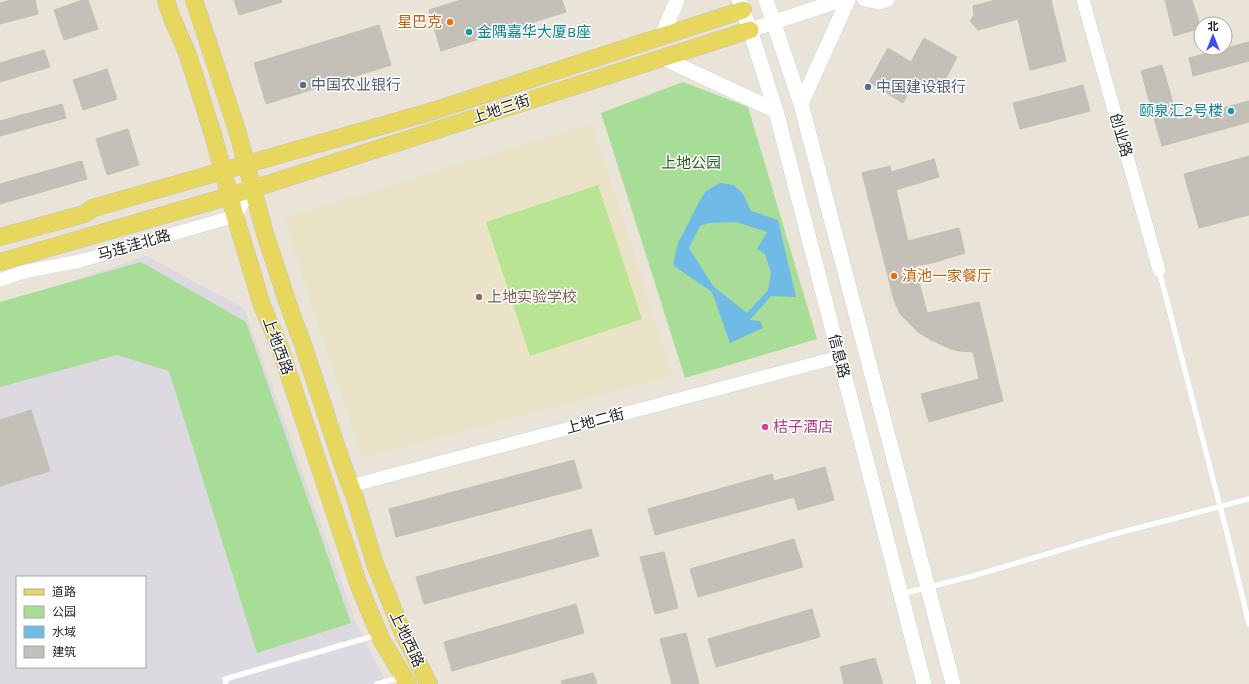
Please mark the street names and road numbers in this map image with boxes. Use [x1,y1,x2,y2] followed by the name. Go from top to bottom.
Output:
[470,91,532,127] street label: 上地三街
[1106,111,1136,159] street label: 创业路
[95,226,173,264] street label: 马连洼北路
[259,315,297,377] street label: 上地西路
[825,332,853,380] street label: 信息路
[564,405,626,437] street label: 上地二街
[386,608,428,670] street label: 上地西路

